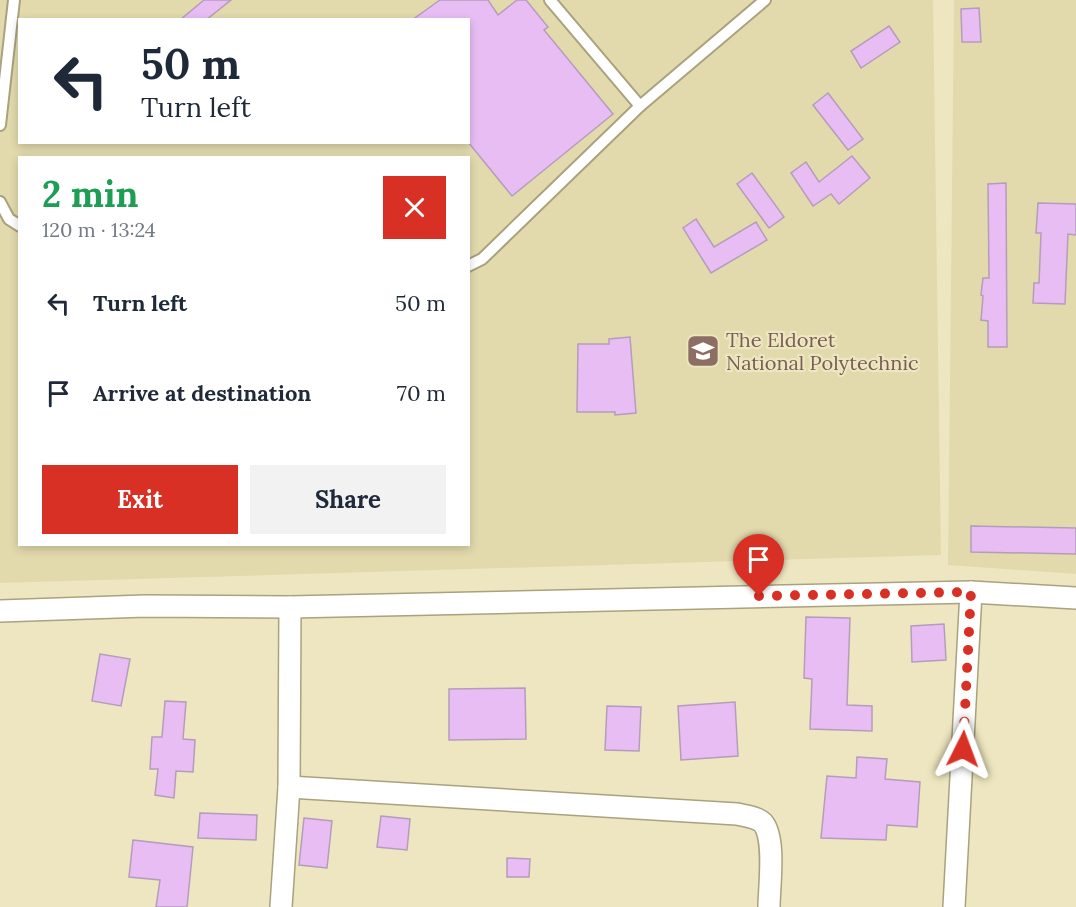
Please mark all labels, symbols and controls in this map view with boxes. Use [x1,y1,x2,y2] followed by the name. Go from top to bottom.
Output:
[141,37,240,91] text: 50 m
[42,42,120,120] icon: left
[141,90,251,124] text: Turn left
[42,171,139,217] text: 2 min
[383,176,446,239] button: close
[42,217,156,242] text: 120 m · 13:24
[42,287,75,320] icon: left
[93,289,187,317] text: Turn left
[395,289,446,317] text: 50 m
[726,327,919,375] place label: The Eldoret National Polytechnic
[685,333,721,369] school or university icon: The Eldoret National Polytechnic
[42,377,75,410] icon: arrive
[93,379,311,407] text: Arrive at destination
[397,379,446,407] text: 70 m
[42,465,238,534] button: Exit
[250,465,446,534] button: Share
[733,534,784,596] pin
[742,543,775,576] icon: arrive
[931,717,995,781] position arrow

